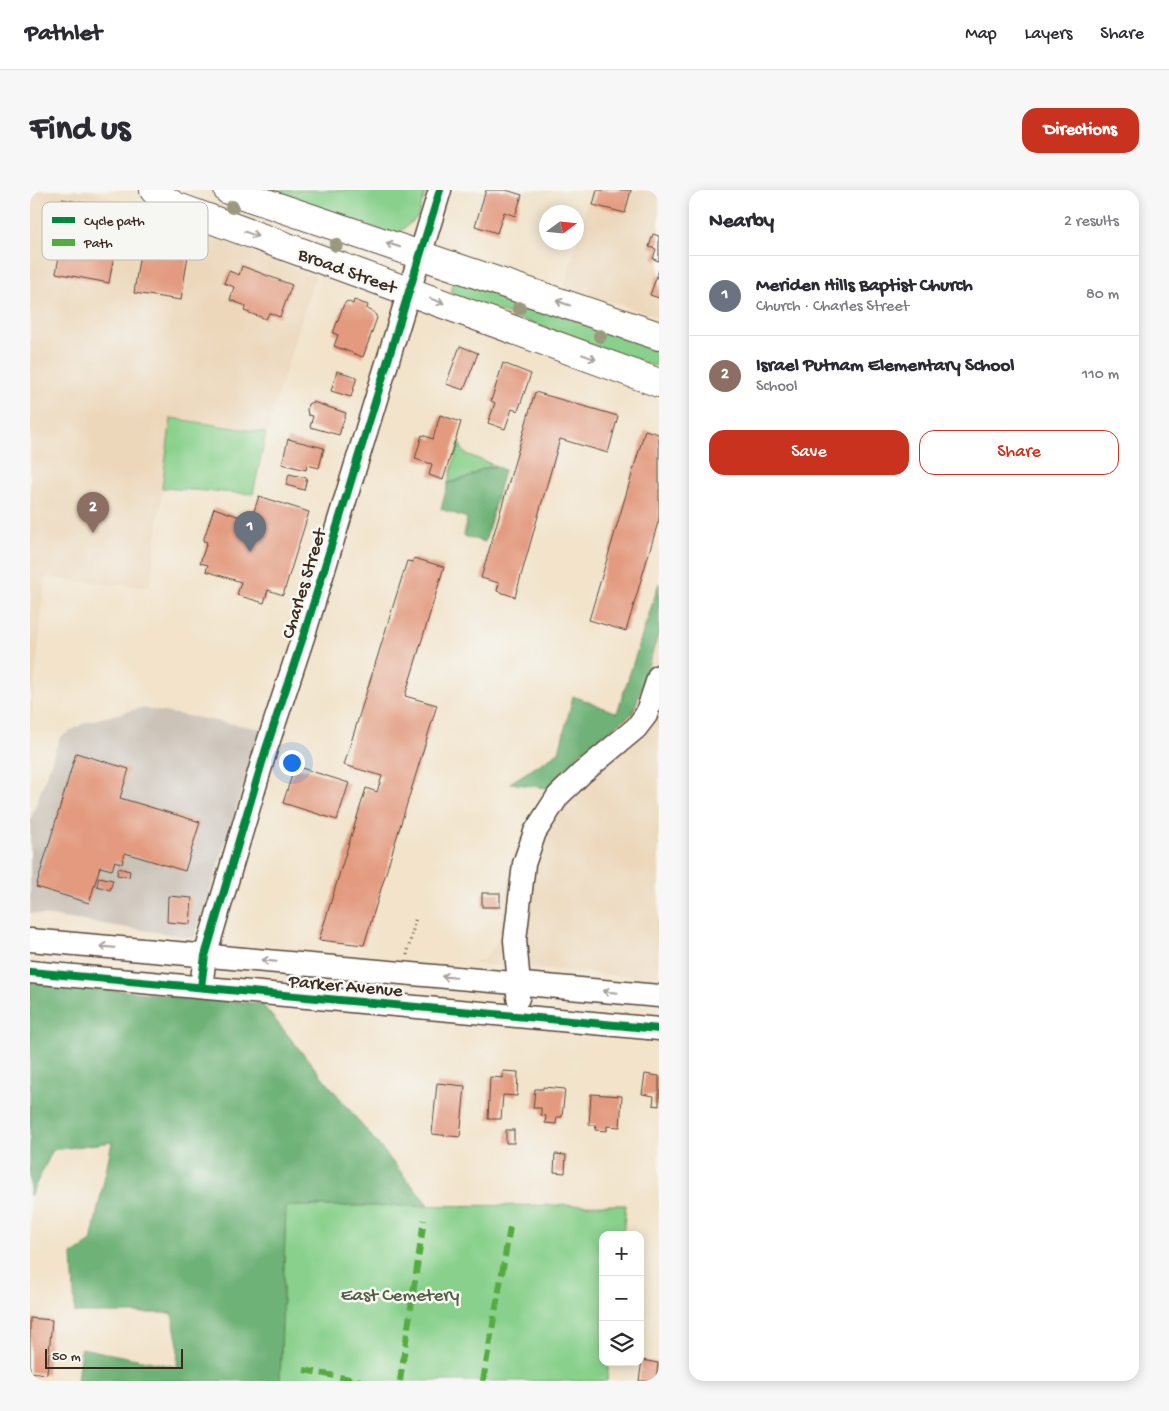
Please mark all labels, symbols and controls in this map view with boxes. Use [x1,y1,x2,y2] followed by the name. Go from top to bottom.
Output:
[25,20,102,49] text: Pathlet
[965,24,997,45] text: Map
[1025,24,1072,45] text: Layers
[1100,24,1144,45] text: Share
[1022,108,1139,153] button: Directions
[30,110,130,151] text: Find us
[42,202,208,260] legend
[539,205,584,250] north arrow
[709,210,774,235] text: Nearby
[1064,213,1119,232] text: 2 results
[84,214,145,231] text: Cycle path
[243,230,259,239] one-way arrow
[83,236,113,253] text: Path
[386,240,401,249] one-way arrow
[293,243,401,302] street label: Broad Street
[756,275,973,298] text: Meriden Hills Baptist Church
[722,286,728,305] text: 1
[1086,286,1119,305] text: 80 m
[429,297,444,306] one-way arrow
[556,298,571,307] one-way arrow
[756,298,909,317] text: Church · Charles Street
[581,353,597,362] one-way arrow
[756,355,1014,378] text: Israel Putnam Elementary School
[721,366,729,385] text: 2
[1082,366,1119,385] text: 110 m
[756,378,798,397] text: School
[709,430,909,475] button: Save
[919,430,1119,475] button: Share
[77,492,109,533] pin: 2
[234,511,266,552] pin: 1
[278,524,334,642] street label: Charles Street
[279,750,305,776] your location
[100,942,116,952] one-way arrow
[262,957,278,966] one-way arrow
[287,971,404,1004] street label: Parker Avenue
[441,973,457,982] one-way arrow
[603,987,619,997] one-way arrow
[599,1231,644,1366] map controls
[599,1231,644,1276] button: +
[599,1276,644,1321] button: −
[341,1285,460,1308] park label: East Cemetery
[599,1321,644,1366] button: layers
[45,1346,182,1369] scale bar
[52,1349,81,1366] text: 50 m

